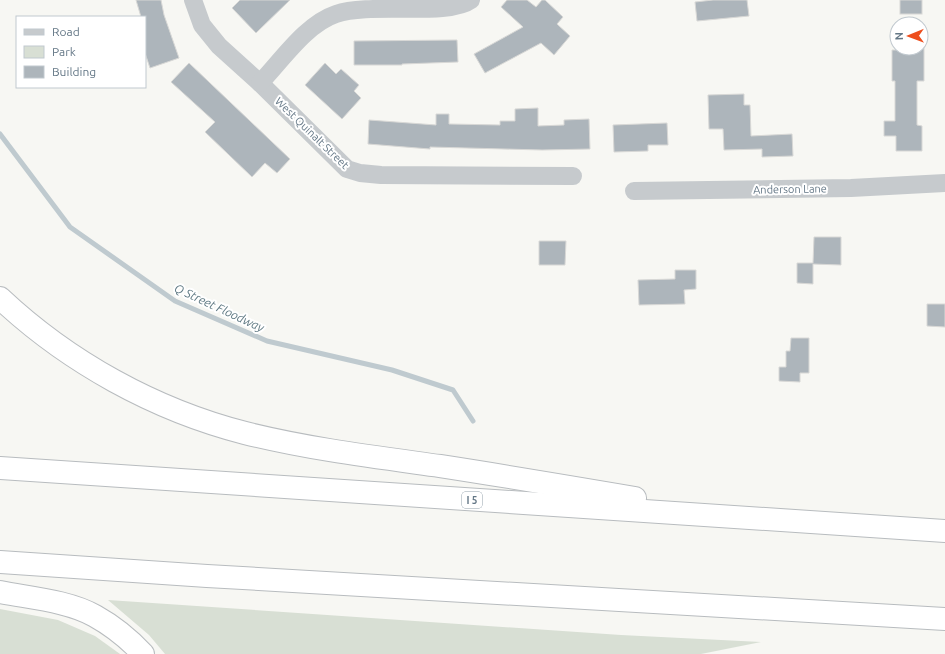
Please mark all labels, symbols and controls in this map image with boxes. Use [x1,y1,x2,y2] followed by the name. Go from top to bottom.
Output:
[16,16,146,88] legend
[889,16,929,56] north arrow
[52,25,80,38] text: Road
[893,32,905,40] text: N
[52,45,76,58] text: Park
[52,65,96,78] text: Building
[273,95,352,172] street label: West Quinalt Street
[753,182,827,196] street label: Anderson Lane
[172,281,266,334] water label: Q Street Floodway
[462,492,482,508] road number: I 5

